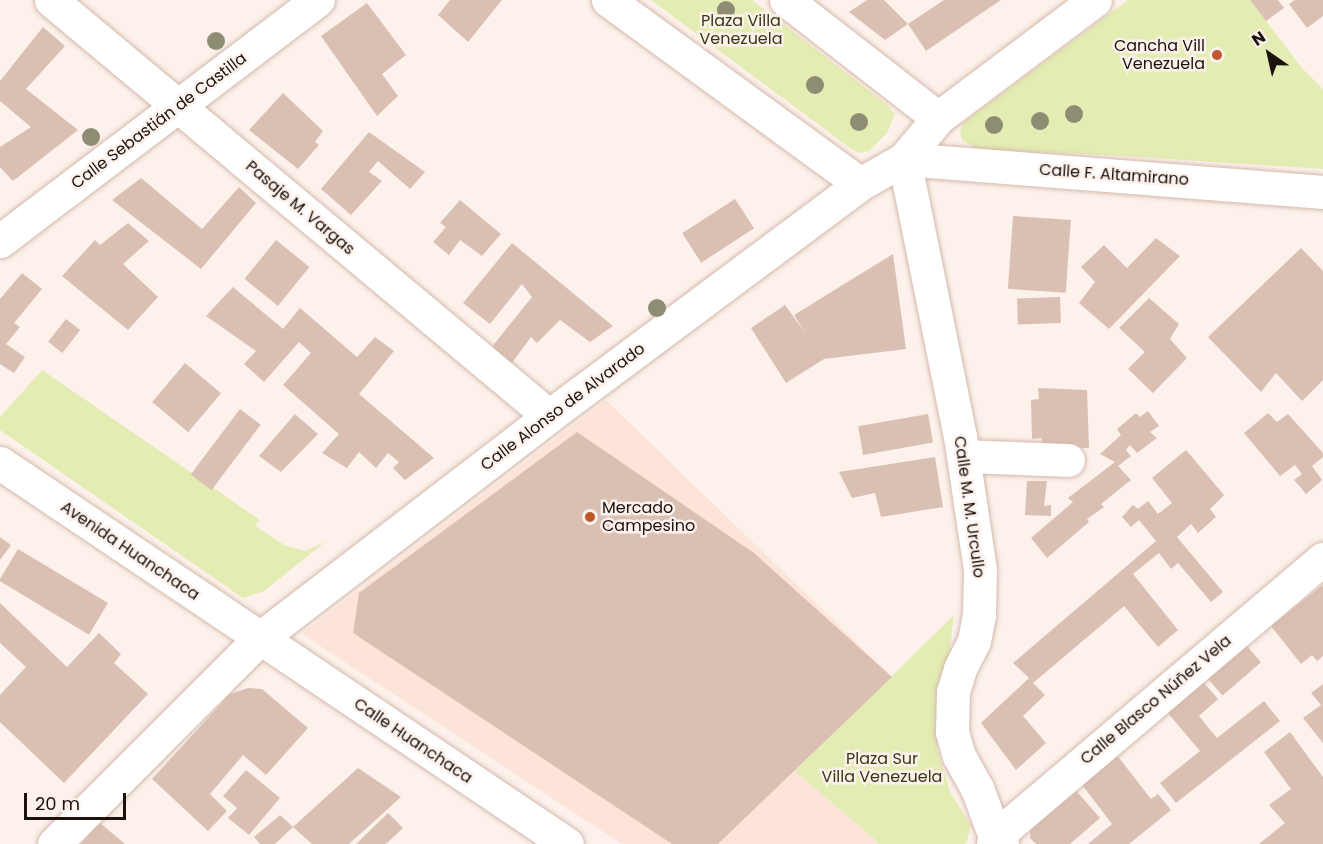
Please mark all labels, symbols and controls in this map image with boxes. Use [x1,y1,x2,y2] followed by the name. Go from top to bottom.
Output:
[699,11,783,49] park label: Plaza Villa Venezuela
[1239,24,1299,84] north arrow
[1247,26,1270,52] text: N
[1114,36,1205,74] place label: Cancha Vill Venezuela
[1210,48,1224,62] marker: Cancha Vill Venezuela
[68,49,250,193] street label: Calle Sebastián de Castilla
[242,157,358,259] street label: Pasaje M. Vargas
[1039,160,1189,190] street label: Calle F. Altamirano
[477,339,649,475] street label: Calle Alonso de Alvarado
[950,435,988,579] street label: Calle M. M. Urcullo
[57,497,203,605] street label: Avenida Huanchaca
[602,498,695,536] place label: Mercado Campesino
[583,510,597,524] marker: Mercado Campesino
[1077,631,1235,769] street label: Calle Blasco Núñez Vela
[350,694,476,788] street label: Calle Huanchaca
[822,749,942,787] park label: Plaza Sur Villa Venezuela
[27,781,129,819] scale bar
[35,791,80,816] text: 20 m

